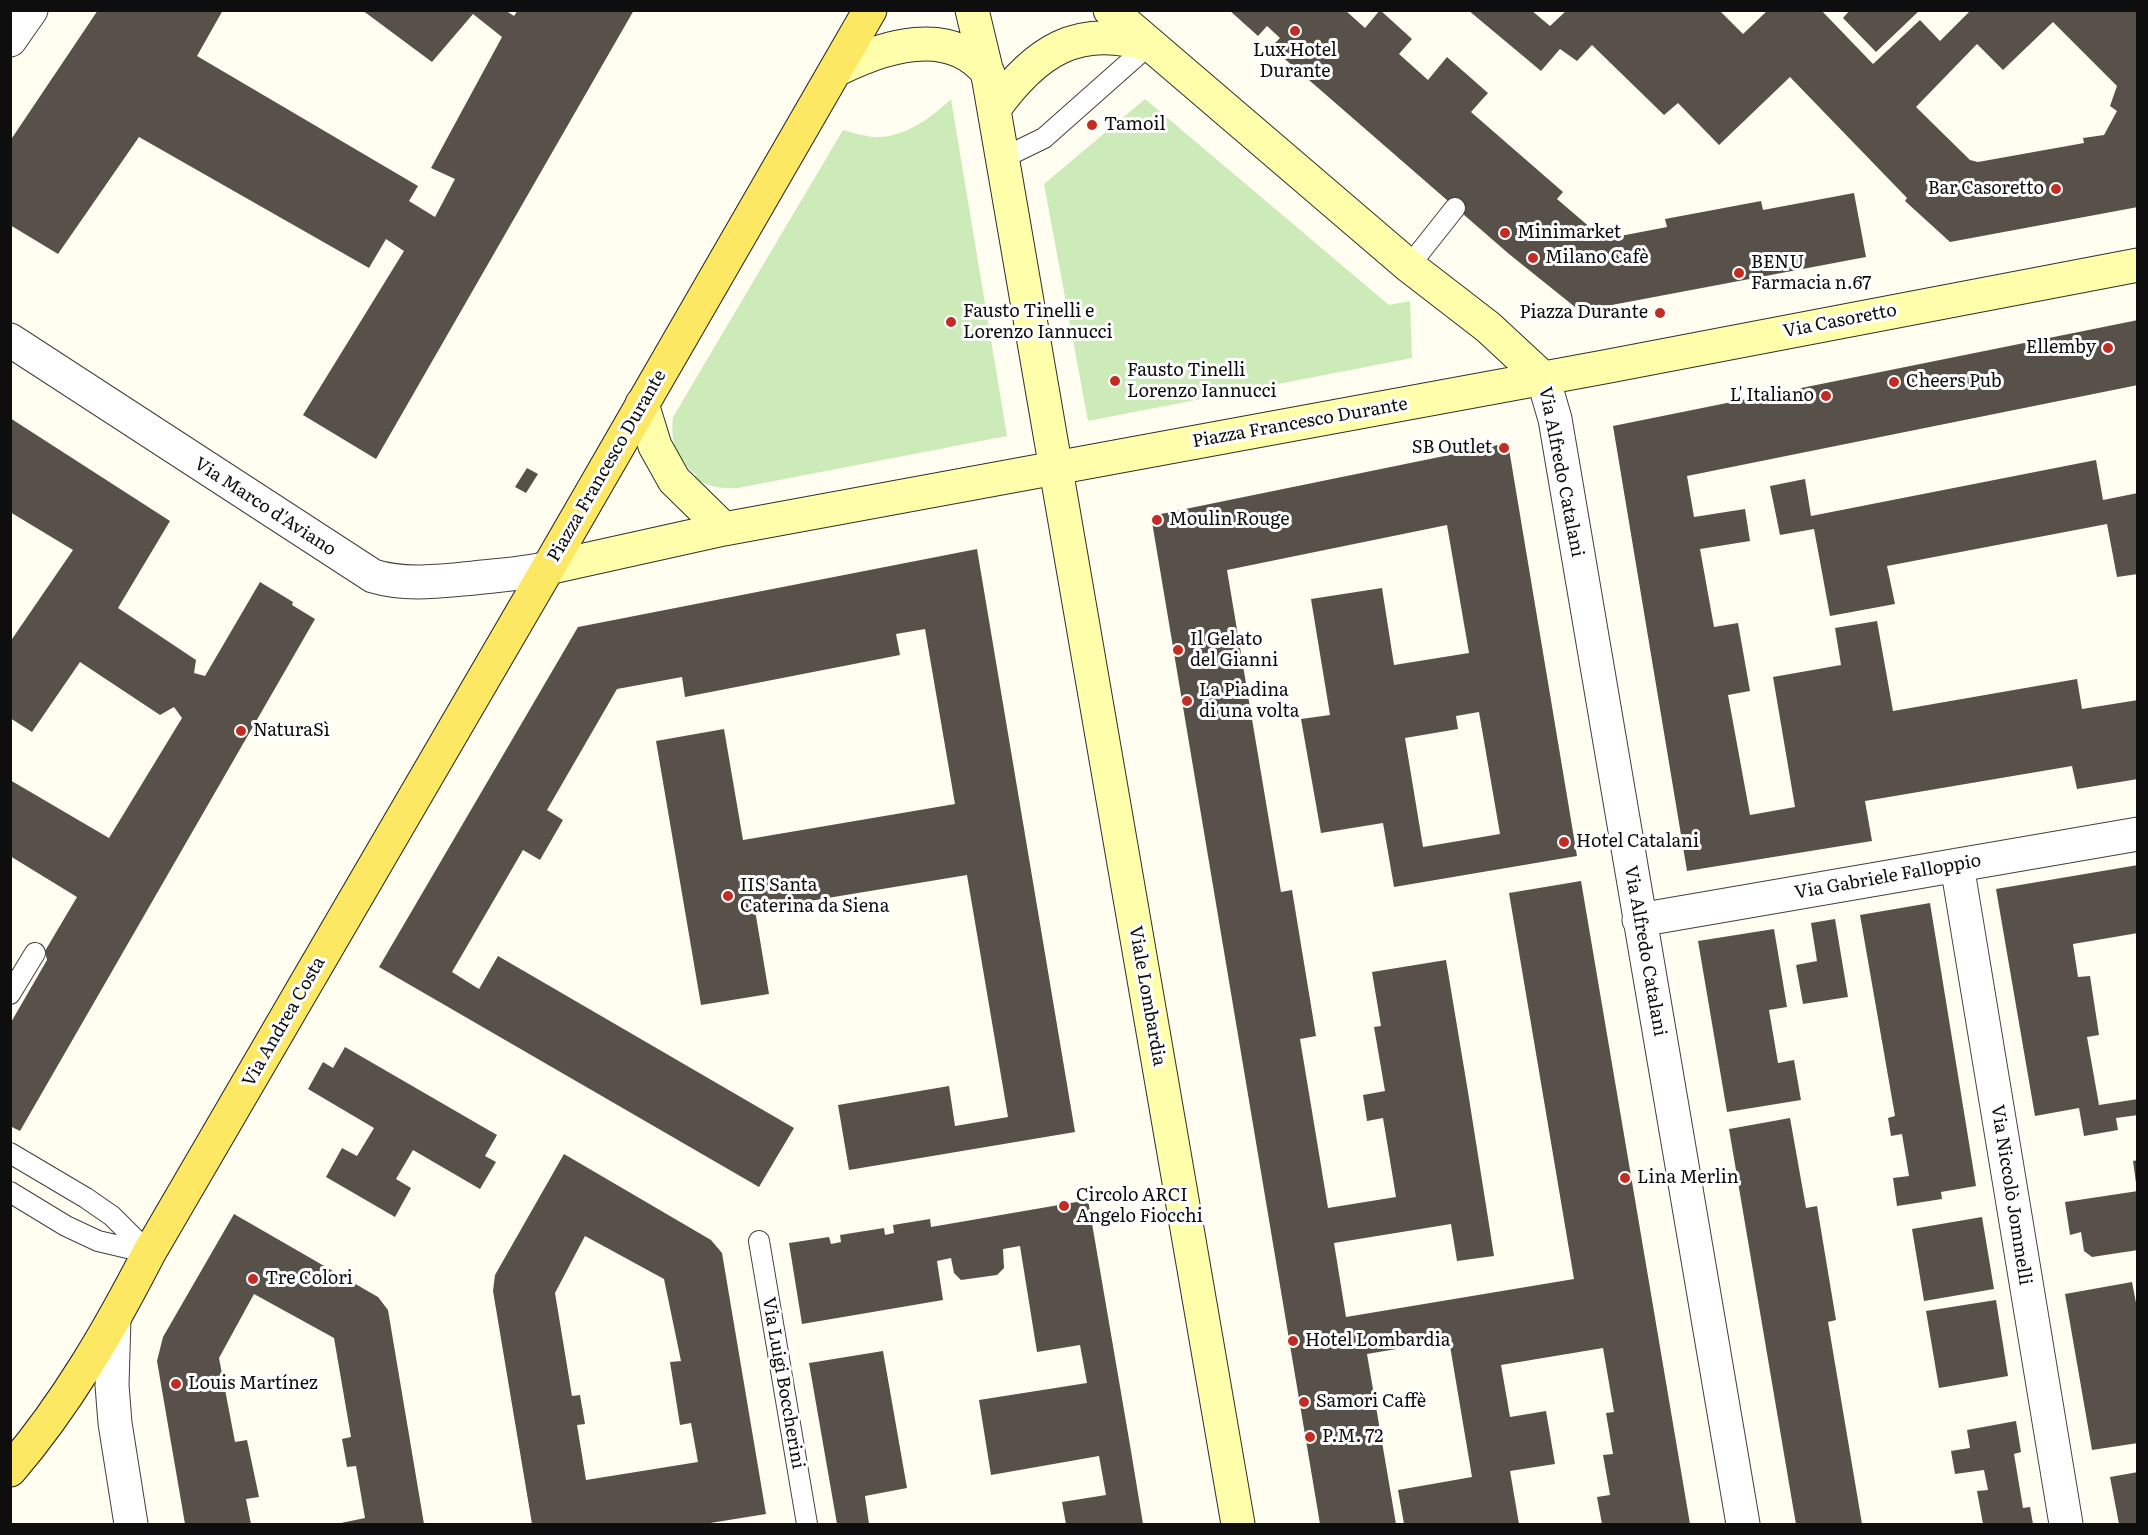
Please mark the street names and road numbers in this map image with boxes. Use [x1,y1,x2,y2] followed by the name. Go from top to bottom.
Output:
[1781,299,1899,343] street label: Via Casoretto
[543,366,671,566] street label: Piazza Francesco Durante
[1534,385,1588,559] street label: Via Alfredo Catalani
[1191,393,1409,453] street label: Piazza Francesco Durante
[190,453,340,561] street label: Via Marco d'Aviano
[1793,850,1983,904] street label: Via Gabriele Falloppio
[1619,864,1671,1038] street label: Via Alfredo Catalani
[1124,924,1170,1068] street label: Viale Lombardia
[238,953,330,1091] street label: Via Andrea Costa
[1986,1103,2036,1287] street label: Via Niccolò Jommelli
[757,1295,809,1471] street label: Via Luigi Boccherini

